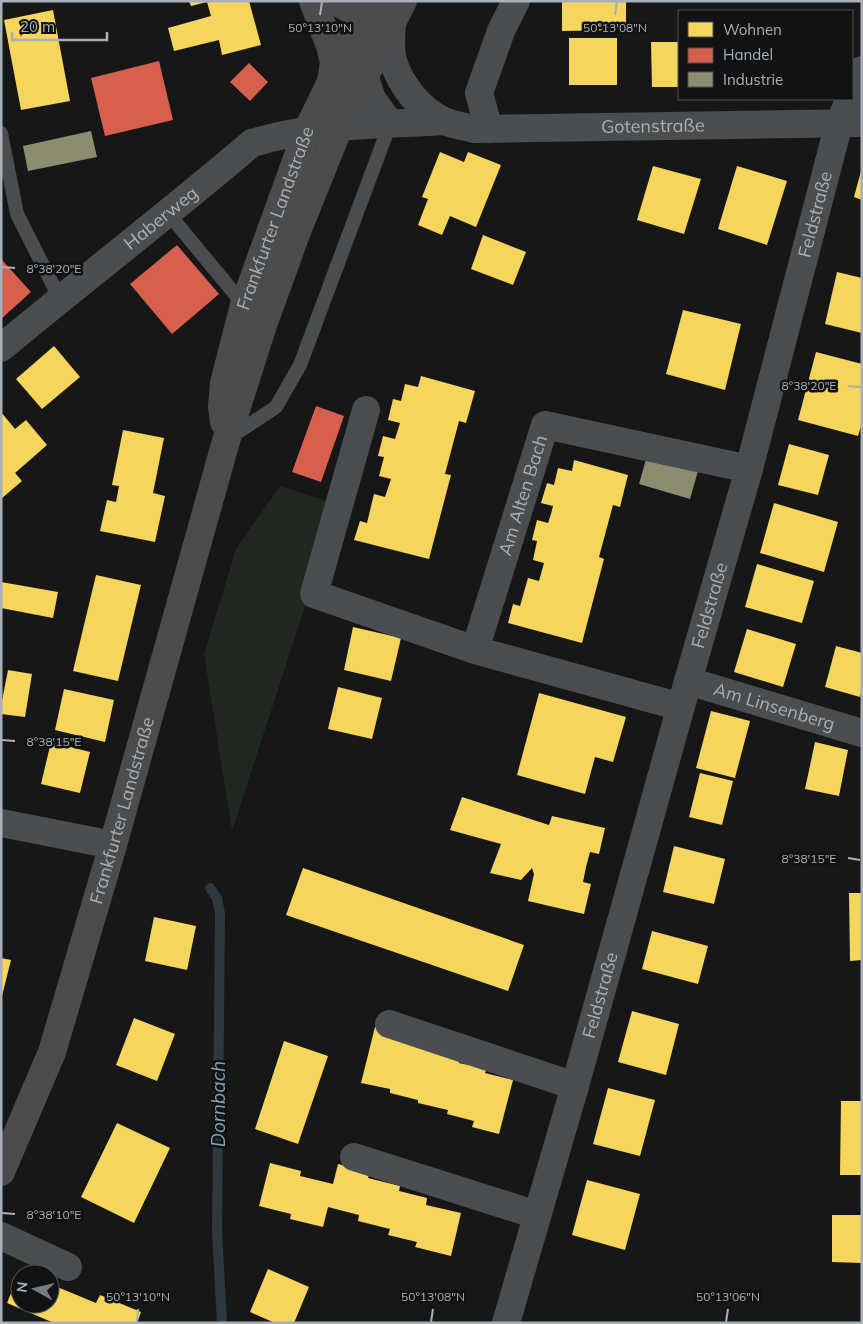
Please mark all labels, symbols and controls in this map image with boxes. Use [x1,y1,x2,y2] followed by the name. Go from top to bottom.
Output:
[12,10,108,42] scale bar
[678,10,853,100] legend
[20,17,55,36] text: 20 m
[288,20,352,35] text: 50°13'10"N
[583,20,647,35] text: 50°13'08"N
[723,20,782,39] text: Wohnen
[723,45,773,64] text: Handel
[723,70,783,89] text: Industrie
[601,113,705,138] street label: Gotenstraße
[231,123,319,313] street label: Frankfurter Landstraße
[792,169,837,260] street label: Feldstraße
[119,181,202,255] street label: Haberweg
[27,261,81,276] text: 8°38'20"E
[782,378,836,393] text: 8°38'20"E
[493,432,552,558] street label: Am Alten Bach
[686,560,733,651] street label: Feldstraße
[711,677,838,735] street label: Am Linsenberg
[84,714,159,907] street label: Frankfurter Landstraße
[27,734,81,749] text: 8°38'15"E
[782,851,836,866] text: 8°38'15"E
[577,950,623,1041] street label: Feldstraße
[206,1061,230,1147] water label: Dornbach
[27,1207,81,1222] text: 8°38'10"E
[10,1264,60,1314] north arrow
[12,1281,32,1294] text: N
[106,1289,170,1304] text: 50°13'10"N
[401,1289,465,1304] text: 50°13'08"N
[696,1289,760,1304] text: 50°13'06"N

